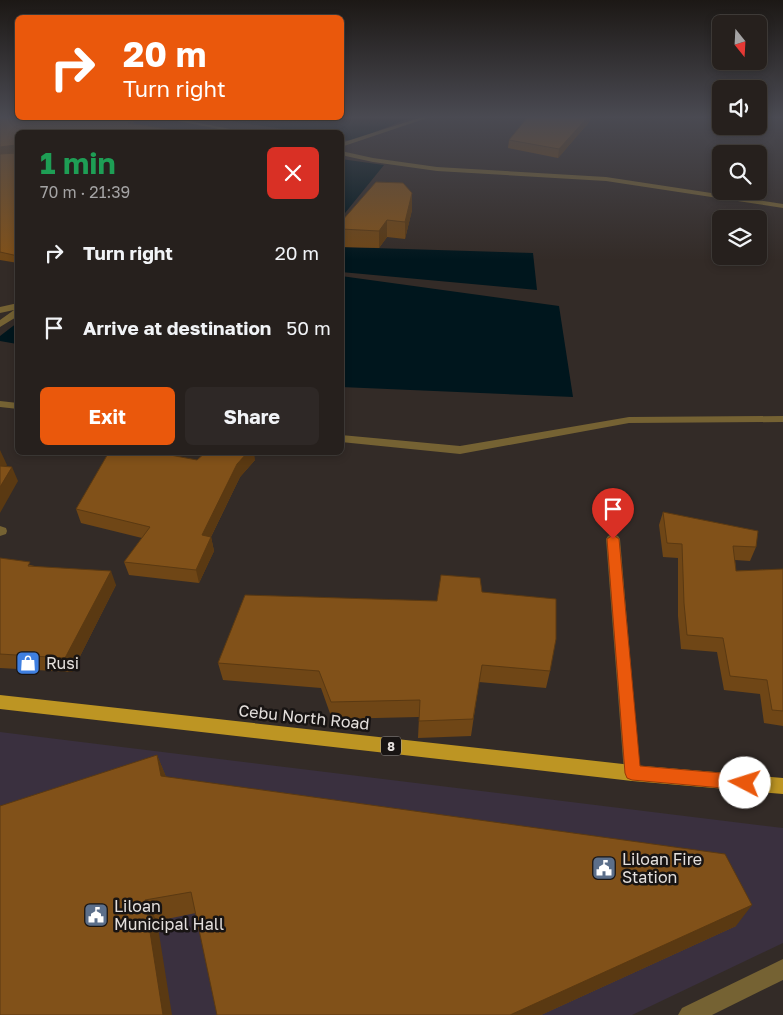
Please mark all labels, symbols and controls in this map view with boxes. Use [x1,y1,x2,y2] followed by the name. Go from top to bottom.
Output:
[712,15,768,70] north arrow
[712,15,767,265] map controls
[123,33,206,75] text: 20 m
[40,35,105,100] icon: right
[123,75,226,102] text: Turn right
[712,80,767,135] button: sound
[40,145,116,181] text: 1 min
[712,145,767,200] button: search
[267,147,319,199] button: close
[40,182,130,202] text: 70 m · 21:39
[712,210,767,265] button: layers
[40,239,68,267] icon: right
[83,241,173,264] text: Turn right
[275,241,319,264] text: 20 m
[40,314,68,342] icon: arrive
[83,316,271,339] text: Arrive at destination
[286,316,331,339] text: 50 m
[40,387,175,445] button: Exit
[185,387,319,445] button: Share
[592,488,634,539] pin
[599,495,627,523] icon: arrive
[15,650,41,676] shop icon: Rusi
[46,653,79,673] place label: Rusi
[238,700,370,734] street label: Cebu North Road
[381,736,401,756] road number: 8
[718,756,770,808] position arrow
[622,849,702,887] place label: Liloan Fire Station
[591,855,617,881] public building icon: Liloan Fire Station
[114,896,224,934] place label: Liloan Municipal Hall
[83,902,109,928] public building icon: Liloan Municipal Hall

